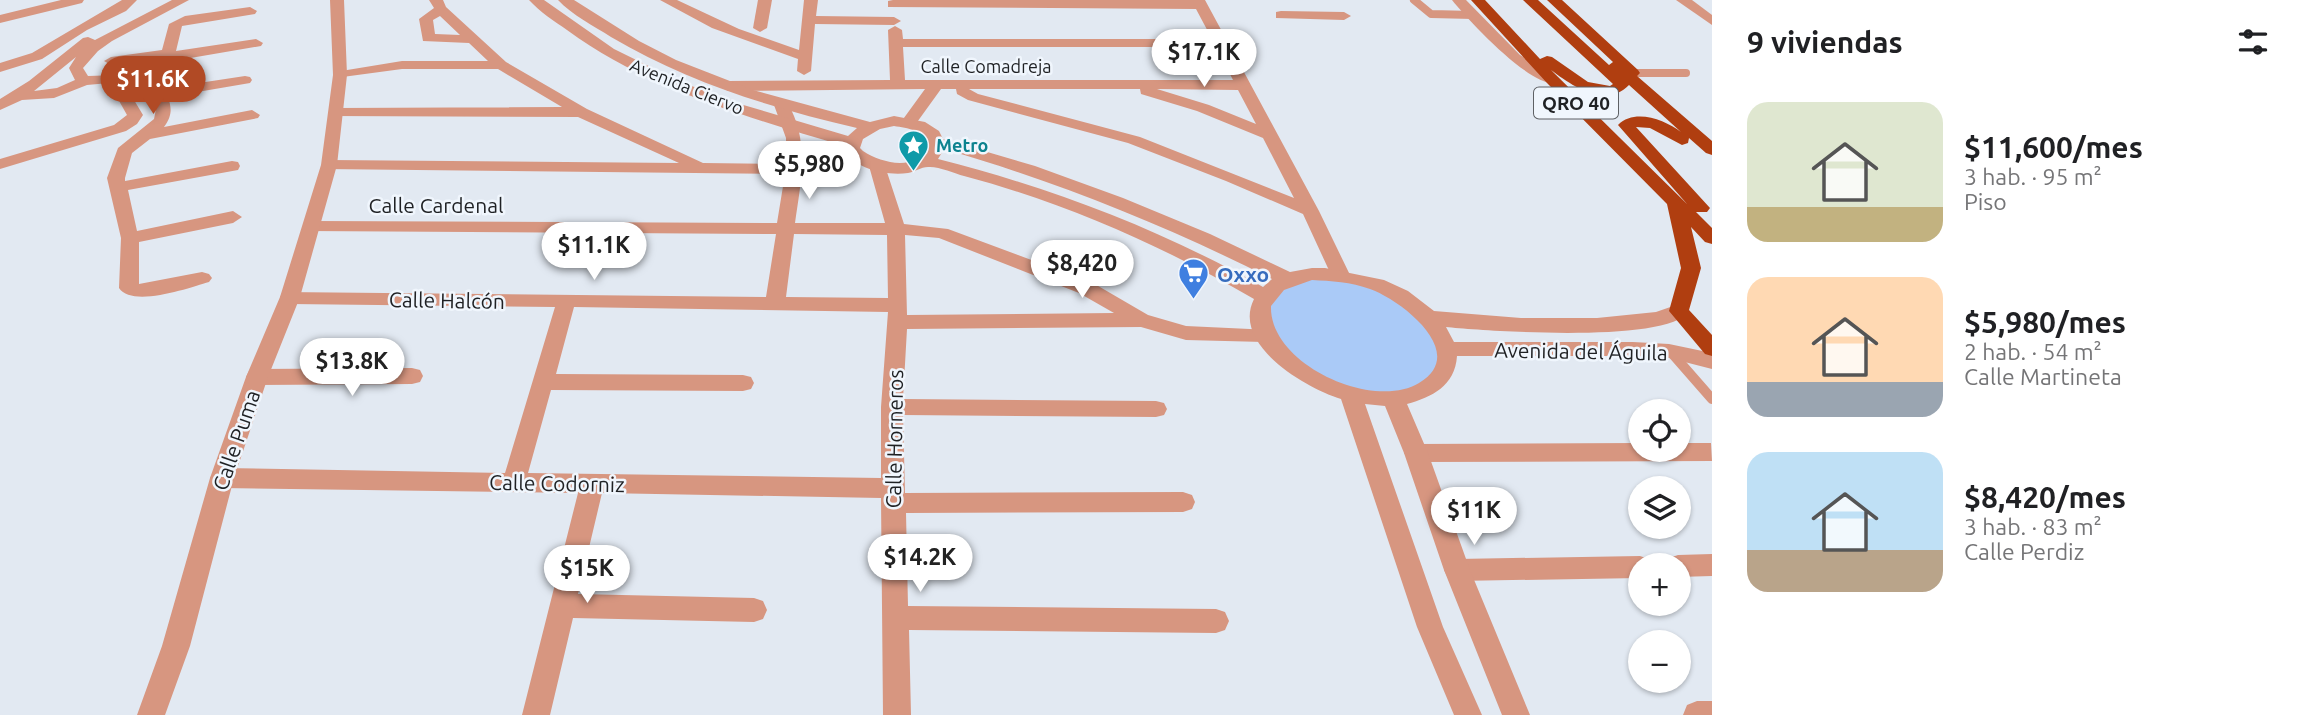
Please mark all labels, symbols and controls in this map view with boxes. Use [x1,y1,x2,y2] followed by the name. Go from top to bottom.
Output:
[2234,23,2272,61] icon: filters
[1747,25,1903,59] text: 9 viviendas
[1147,29,1261,89] pin: $17.1K
[1168,39,1240,64] text: $17.1K
[627,54,747,118] street label: Avenida Ciervo
[920,56,1052,76] street label: Calle Comadreja
[96,57,210,116] pin: $11.6K
[117,66,189,91] text: $11.6K
[1534,88,1618,118] road number: QRO 40
[896,128,930,172] place icon: Metro
[1803,130,1887,214] icon: home
[1964,130,2143,164] text: $11,600/mes
[936,135,988,155] place label: Metro
[752,142,866,201] pin: $5,980
[774,151,844,176] text: $5,980
[1964,164,2102,189] text: 3 hab. · 95 m²
[1964,189,2007,214] text: Piso
[369,193,503,217] street label: Calle Cardenal
[537,222,651,282] pin: $11.1K
[558,232,630,257] text: $11.1K
[1025,240,1139,300] pin: $8,420
[1047,250,1117,275] text: $8,420
[1177,257,1211,301] supermarket icon: Oxxo
[1217,262,1269,286] place label: Oxxo
[389,287,505,313] street label: Calle Halcón
[1803,305,1887,389] icon: home
[1964,305,2126,339] text: $5,980/mes
[1494,337,1668,365] street label: Avenida del Águila
[295,338,409,398] pin: $13.8K
[1964,339,2102,364] text: 2 hab. · 54 m²
[316,348,388,373] text: $13.8K
[1964,364,2122,389] text: Calle Martineta
[881,369,907,509] street label: Calle Horneros
[208,387,264,493] street label: Calle Puma
[1628,399,1691,693] map controls
[1628,399,1691,462] button: locate
[489,470,625,496] street label: Calle Codorniz
[1628,476,1691,539] button: layers
[1803,480,1887,564] icon: home
[1964,480,2126,514] text: $8,420/mes
[1433,488,1515,547] pin: $11K
[1447,497,1501,522] text: $11K
[1964,514,2102,539] text: 3 hab. · 83 m²
[863,534,977,594] pin: $14.2K
[1964,539,2084,564] text: Calle Perdiz
[884,544,956,569] text: $14.2K
[546,546,628,605] pin: $15K
[1628,553,1691,616] button: +
[560,555,614,580] text: $15K
[1628,630,1691,693] button: −

